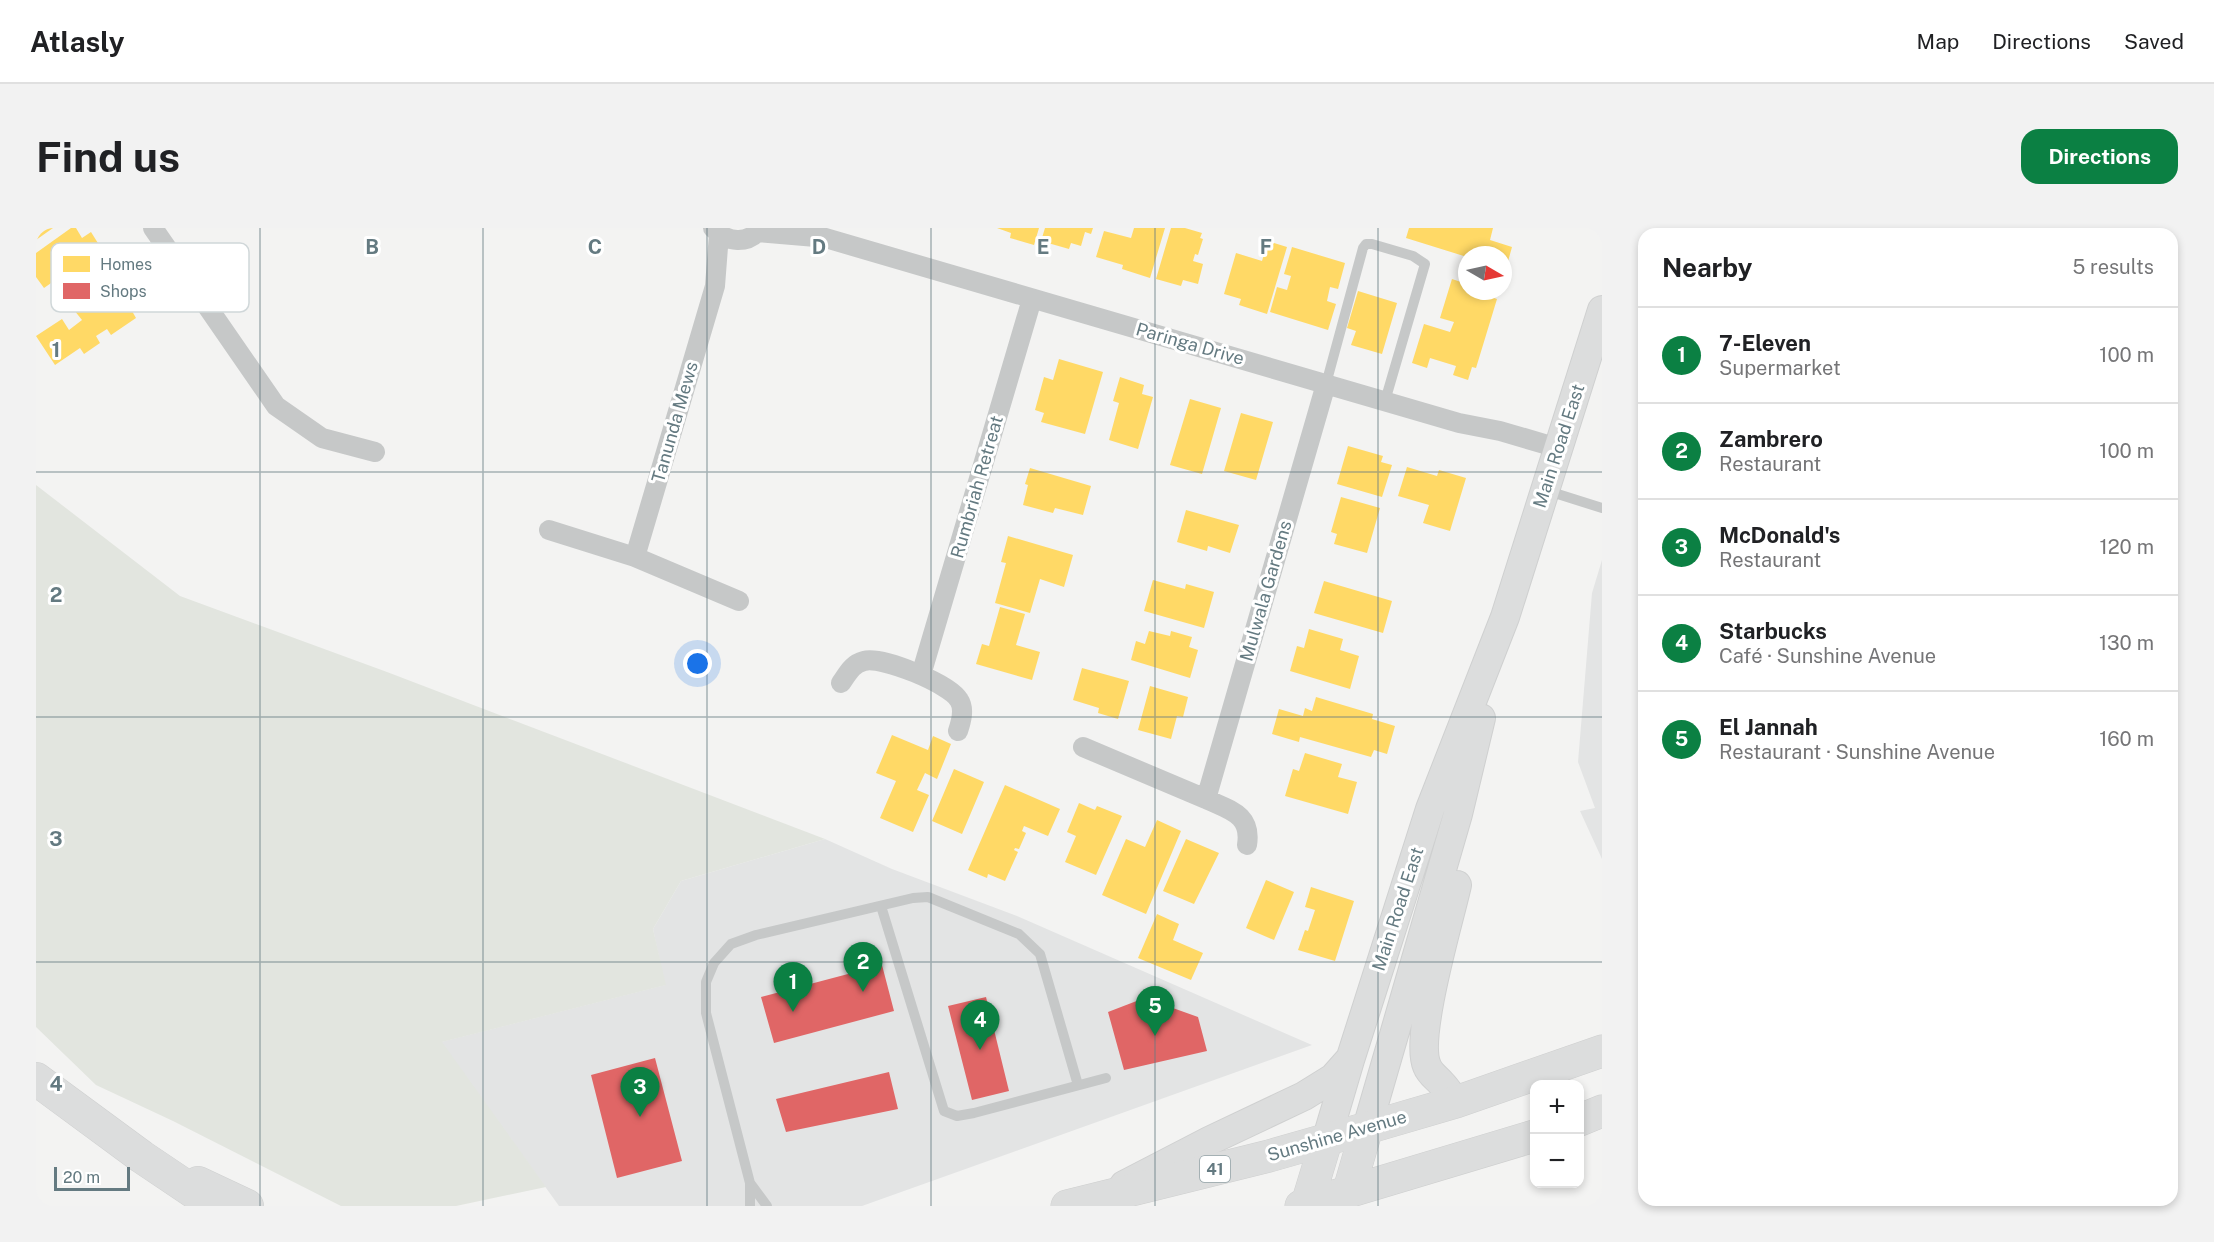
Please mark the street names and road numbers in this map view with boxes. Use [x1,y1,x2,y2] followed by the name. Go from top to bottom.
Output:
[1134,318,1247,369] street label: Paringa Drive
[647,359,702,485] street label: Tanunda Mews
[1529,381,1588,510] street label: Main Road East
[946,413,1007,561] street label: Rumbriah Retreat
[1235,518,1296,664] street label: Mulwala Gardens
[1368,844,1427,973] street label: Main Road East
[1265,1106,1409,1165] street label: Sunshine Avenue
[1200,1156,1230,1182] road number: 41

